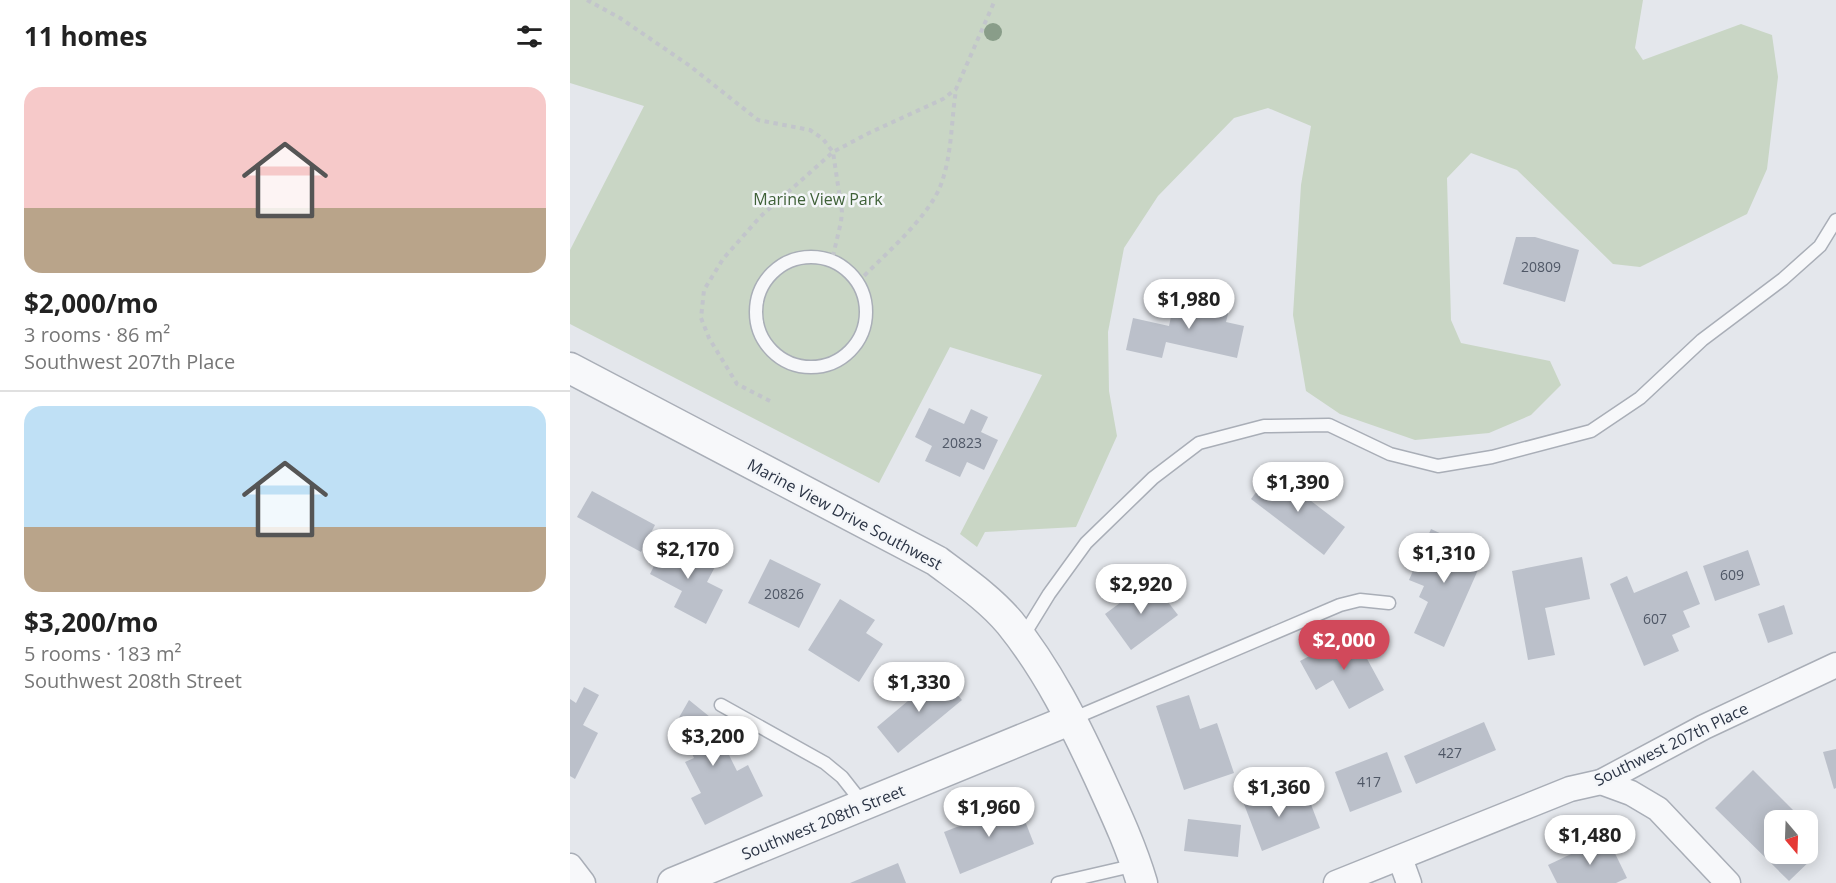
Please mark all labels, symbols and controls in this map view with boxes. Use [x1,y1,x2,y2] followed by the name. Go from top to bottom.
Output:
[24,18,148,54] text: 11 homes
[513,20,546,53] icon: filters
[231,126,339,234] icon: home
[753,188,883,210] park label: Marine View Park
[1521,257,1561,276] house number: 20809
[1140,279,1238,330] pin: $1,980
[24,285,158,321] text: $2,000/mo
[1158,285,1220,312] text: $1,980
[24,321,170,348] text: 3 rooms · 86 m²
[24,348,235,375] text: Southwest 207th Place
[942,433,982,452] house number: 20823
[231,445,339,553] icon: home
[744,453,947,575] street label: Marine View Drive Southwest
[1249,462,1347,513] pin: $1,390
[1267,468,1329,495] text: $1,390
[639,529,737,580] pin: $2,170
[1395,533,1493,584] pin: $1,310
[657,535,719,562] text: $2,170
[1413,539,1475,566] text: $1,310
[1092,564,1190,615] pin: $2,920
[1720,565,1744,584] house number: 609
[1110,570,1172,597] text: $2,920
[764,584,804,603] house number: 20826
[24,604,158,640] text: $3,200/mo
[1643,609,1667,628] house number: 607
[1295,620,1393,671] pin: $2,000
[1313,626,1375,653] text: $2,000
[24,640,182,667] text: 5 rooms · 183 m²
[870,662,968,713] pin: $1,330
[24,667,242,694] text: Southwest 208th Street
[888,668,950,695] text: $1,330
[1590,697,1752,791] street label: Southwest 207th Place
[664,716,762,767] pin: $3,200
[682,722,744,749] text: $3,200
[1438,743,1462,762] house number: 427
[1230,767,1328,818] pin: $1,360
[1357,772,1381,791] house number: 417
[1248,773,1310,800] text: $1,360
[738,779,908,865] street label: Southwest 208th Street
[940,787,1038,838] pin: $1,960
[958,793,1020,820] text: $1,960
[1764,810,1818,864] north arrow
[1764,810,1818,864] map controls
[1541,815,1639,866] pin: $1,480
[1559,821,1621,848] text: $1,480

